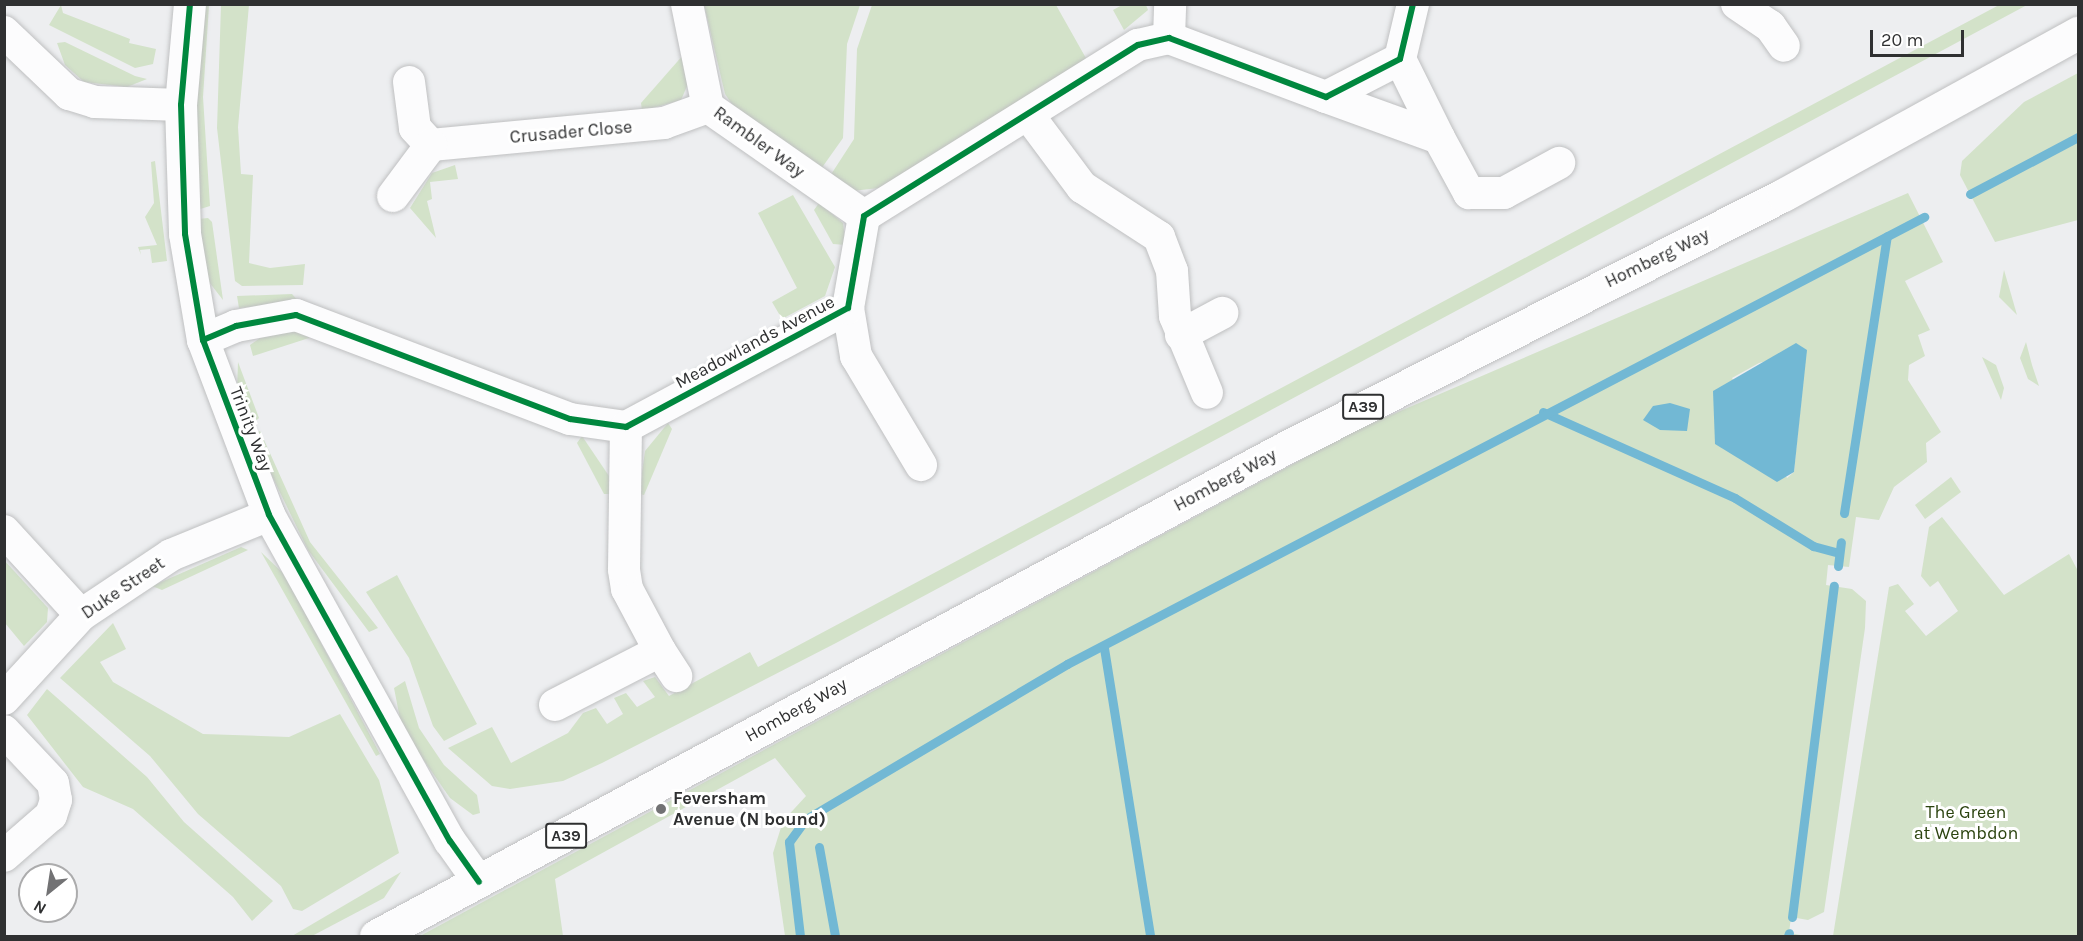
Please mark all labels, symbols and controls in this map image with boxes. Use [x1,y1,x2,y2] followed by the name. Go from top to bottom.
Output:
[1873,18,1968,56] scale bar
[1881,29,1923,51] text: 20 m
[709,102,809,182] street label: Rambler Way
[509,116,633,148] street label: Crusader Close
[1601,224,1713,292] street label: Homberg Way
[672,291,838,393] street label: Meadowlands Avenue
[225,384,277,474] street label: Trinity Way
[1342,394,1384,420] road number: A39
[1170,444,1280,516] street label: Homberg Way
[77,552,169,624] street label: Duke Street
[741,673,851,747] street label: Homberg Way
[673,788,826,830] place label: Feversham Avenue (N bound)
[654,802,668,816] marker: Feversham Avenue (N bound)
[1914,802,2018,844] park label: The Green at Wembdon
[545,823,587,849] road number: A39
[18,863,78,923] north arrow
[30,896,49,918] text: N

